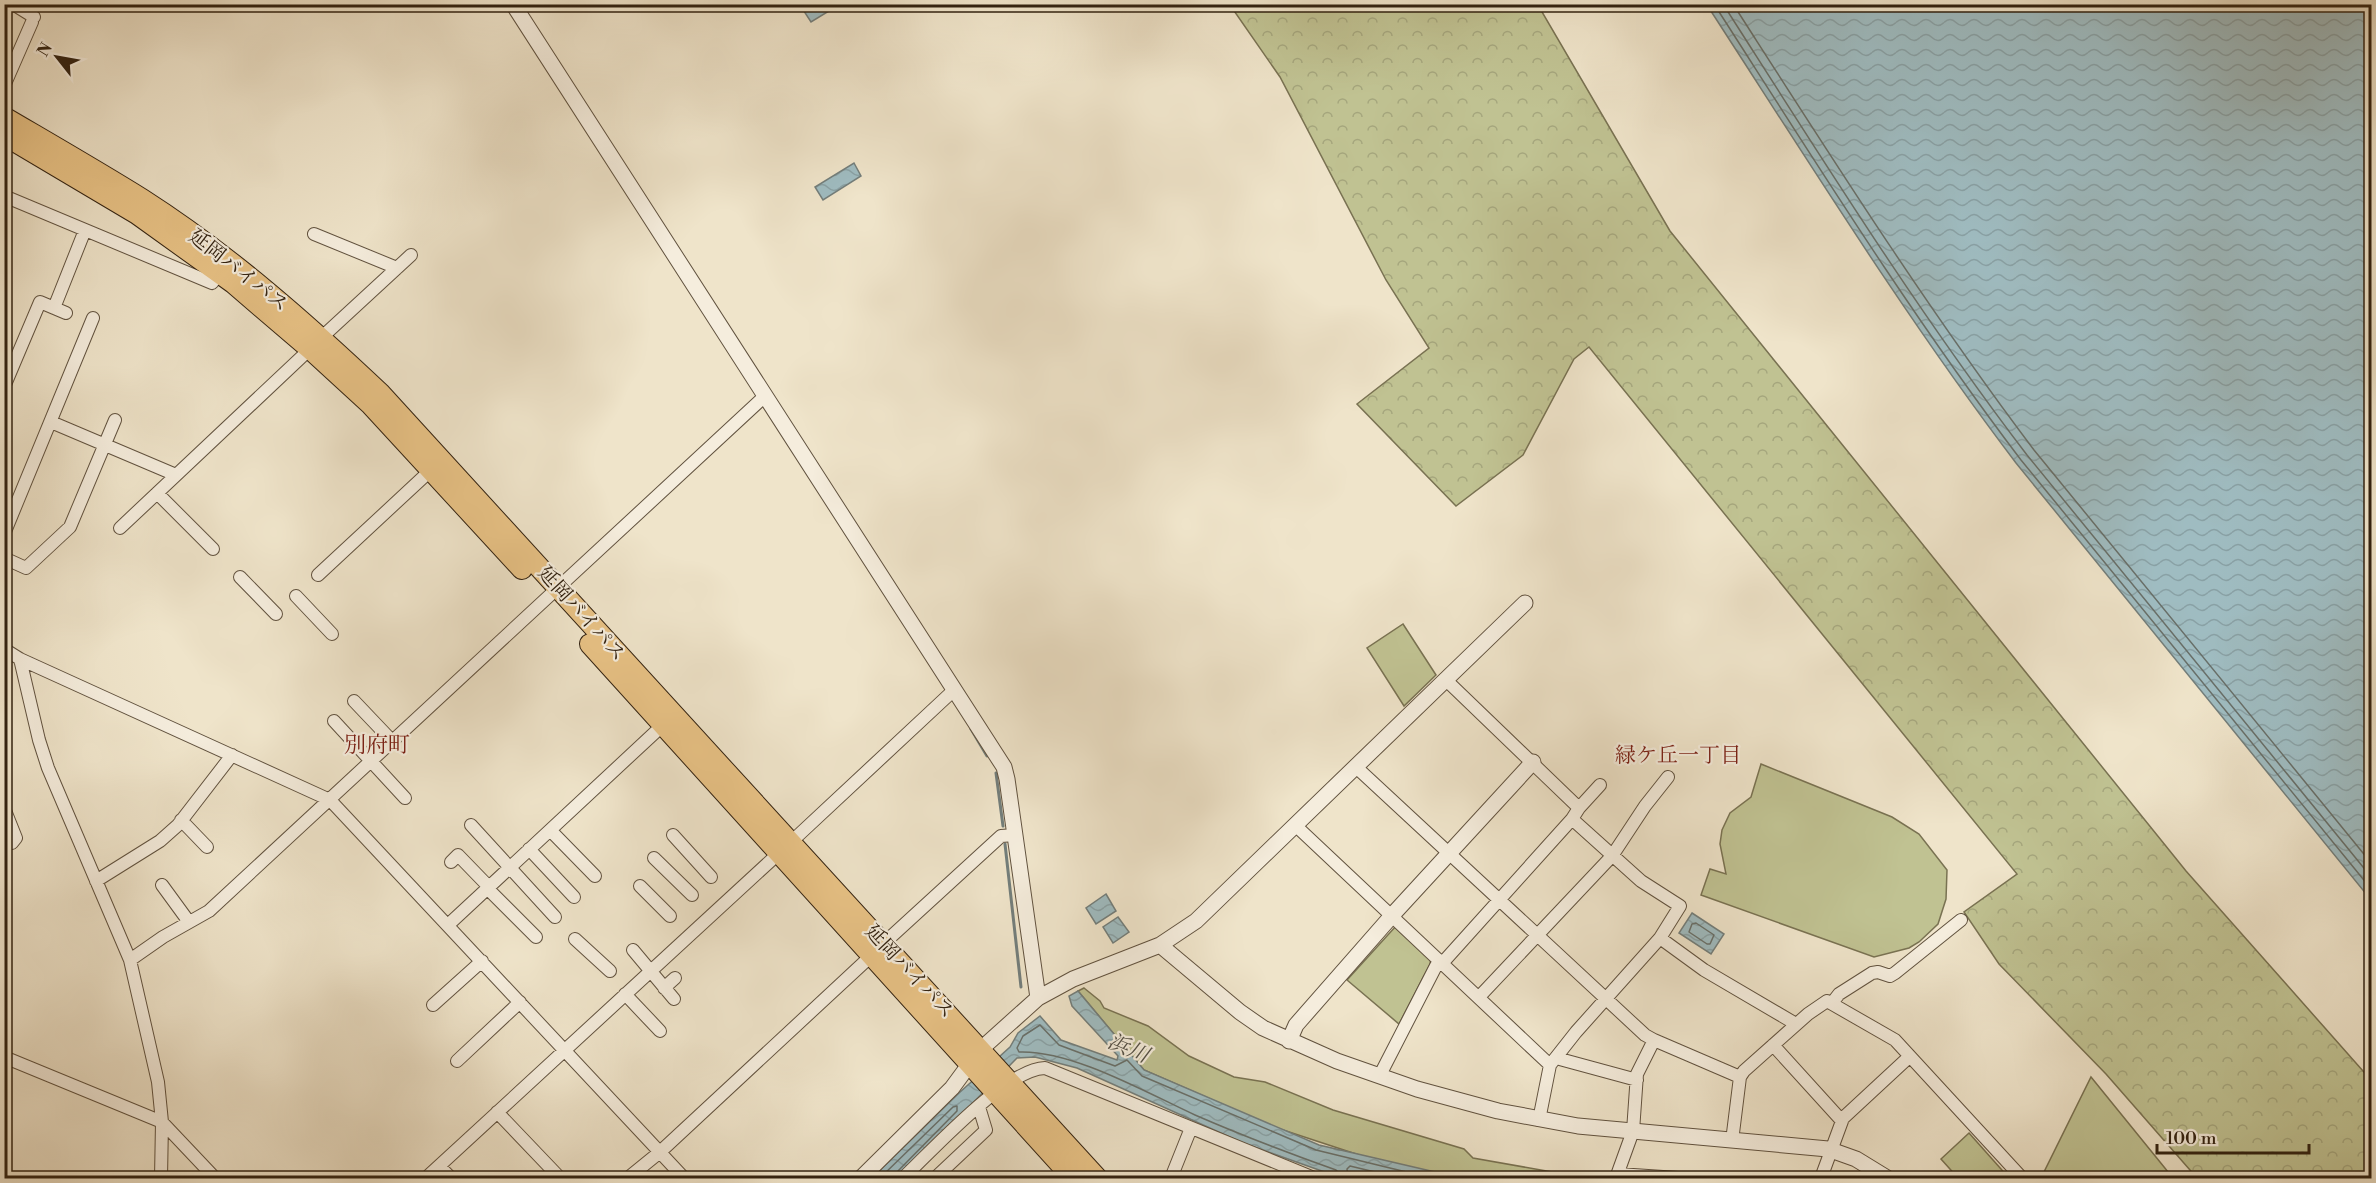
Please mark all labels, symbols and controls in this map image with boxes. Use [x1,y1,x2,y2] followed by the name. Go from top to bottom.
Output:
[27,27,87,87] north arrow
[33,39,57,60] text: N
[183,224,293,318] street label: 延岡バイパス
[532,561,630,667] street label: 延岡バイパス
[344,732,410,759] district label: 別府町
[1615,743,1741,769] district label: 緑ケ丘一丁目
[859,920,959,1024] street label: 延岡バイパス
[1104,1029,1154,1070] water label: 浜川
[2157,1117,2308,1155] scale bar
[2166,1127,2217,1150] text: 100 m

